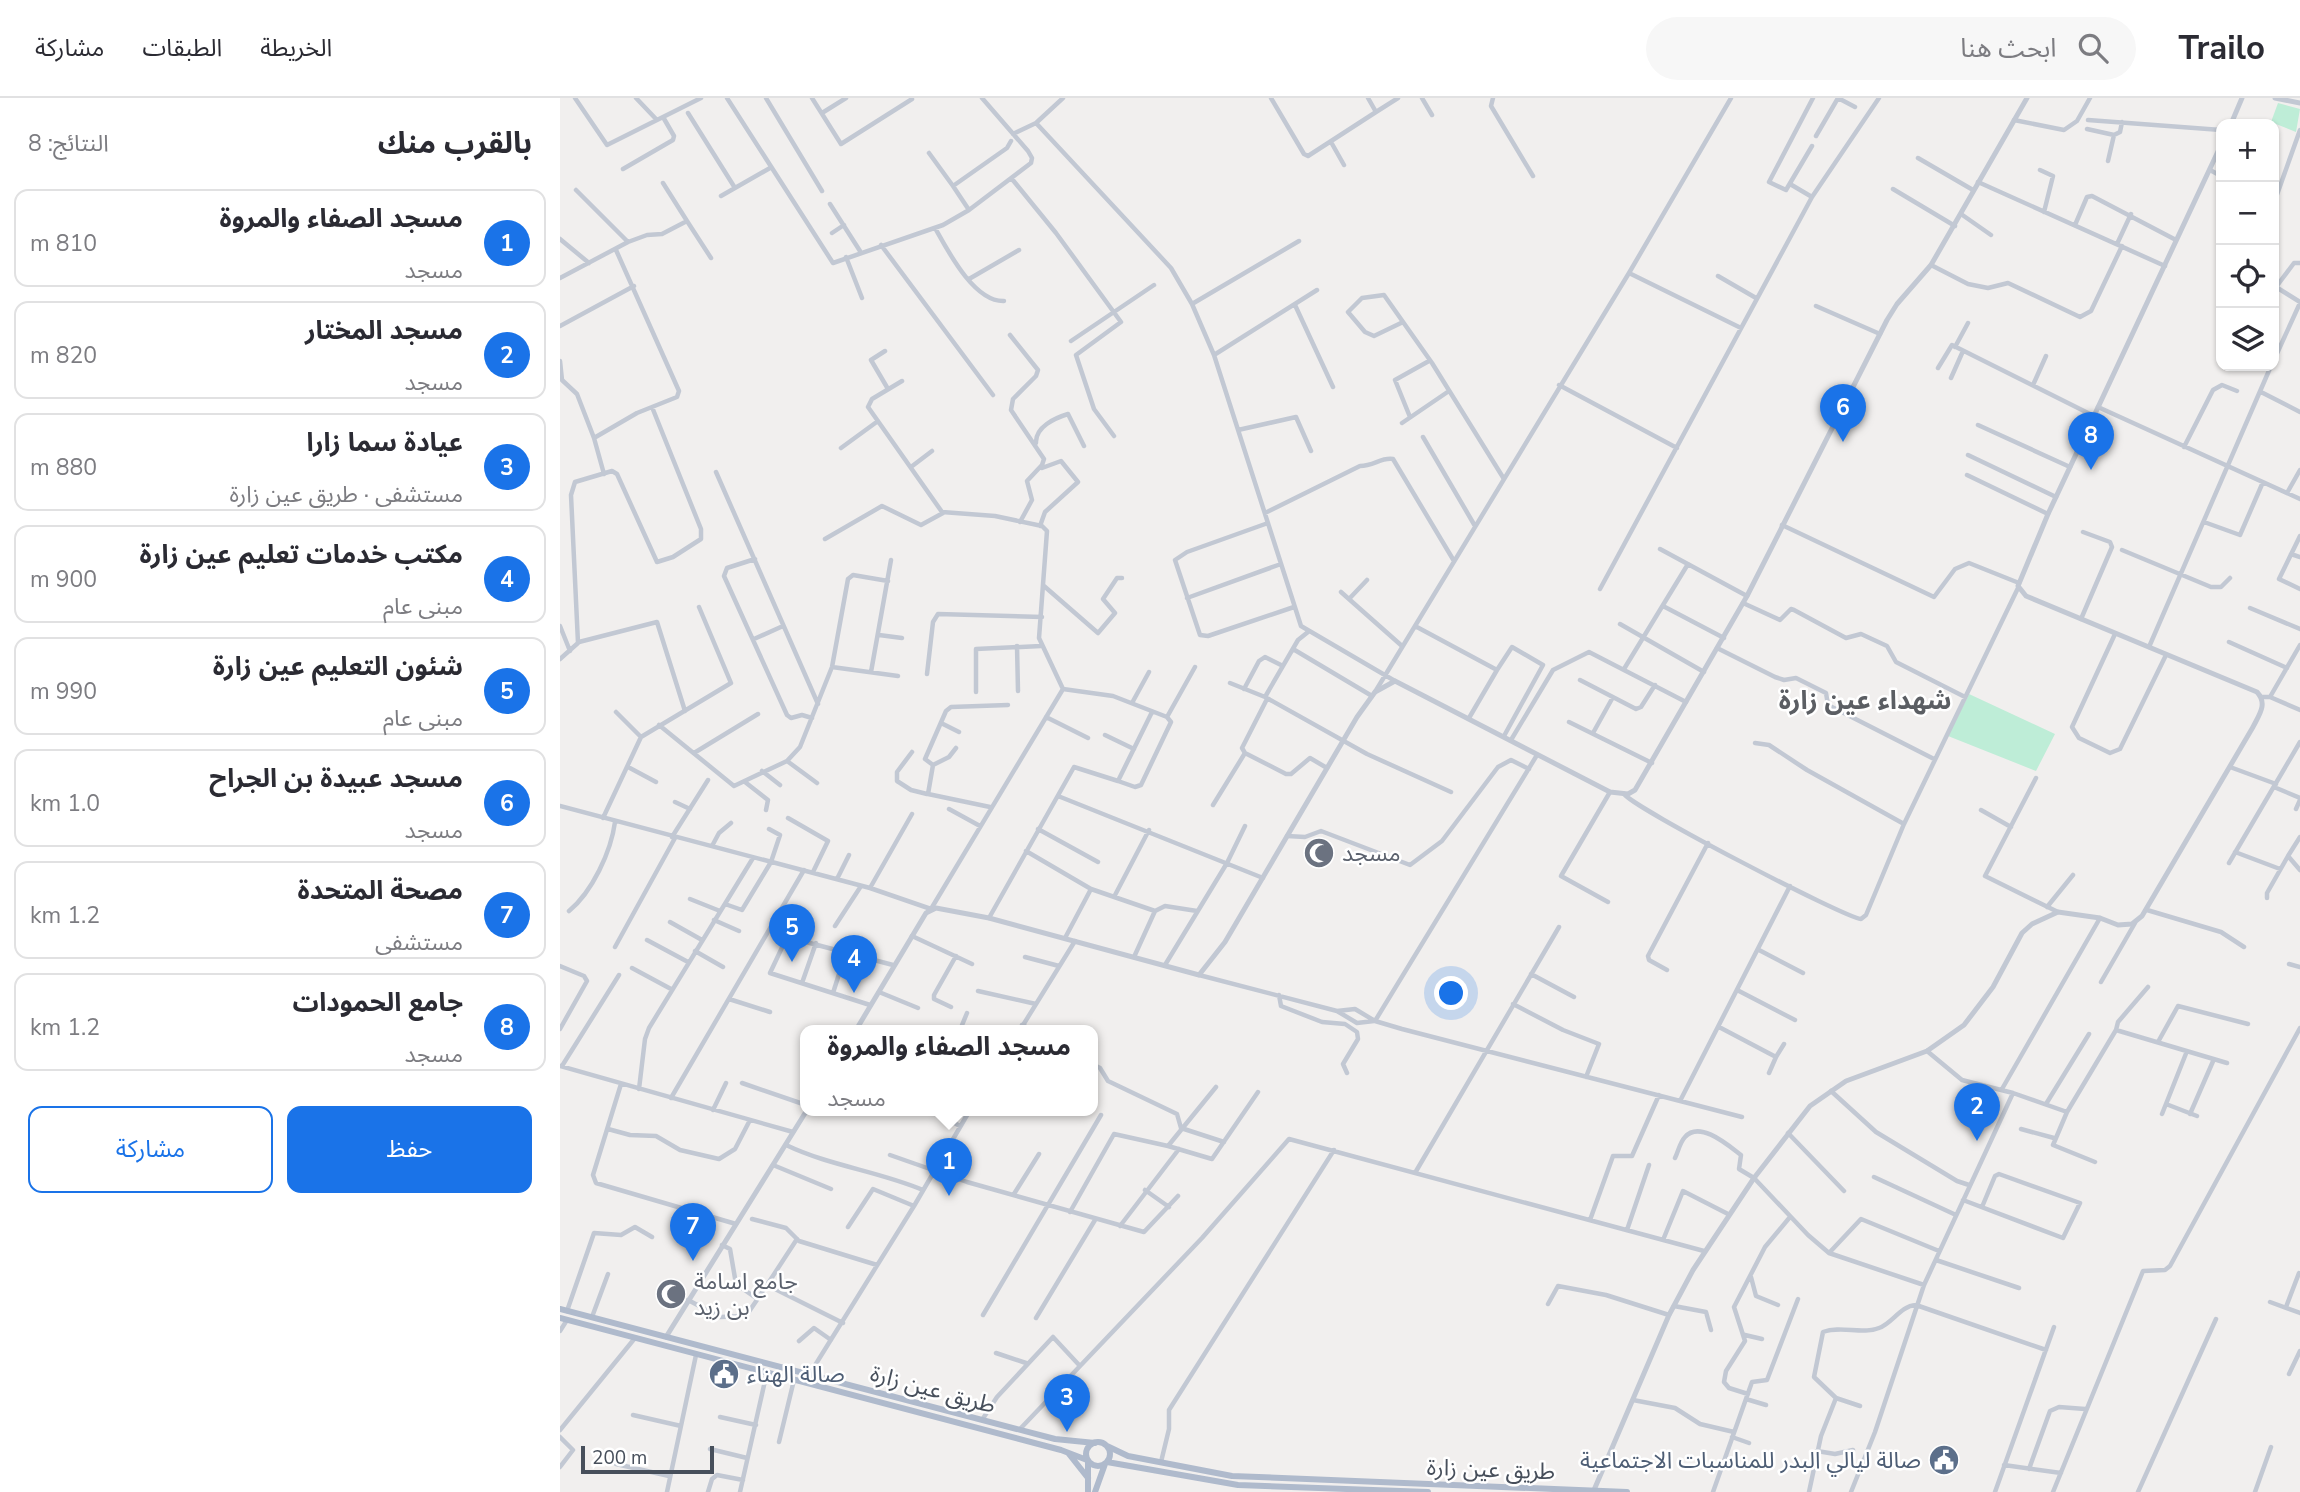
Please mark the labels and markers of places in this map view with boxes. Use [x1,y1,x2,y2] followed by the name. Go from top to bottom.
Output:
[1820,384,1866,442] pin: 6
[2068,412,2114,470] pin: 8
[1302,836,1336,870] mosque icon: مسجد
[1342,838,1401,869] place label: مسجد
[769,904,815,962] pin: 5
[831,935,877,993] pin: 4
[1954,1083,2000,1141] pin: 2
[926,1138,972,1196] pin: 1
[670,1203,716,1261] pin: 7
[694,1266,798,1323] place label: جامع اسامة بن زيد
[654,1277,688,1311] mosque icon: جامع اسامة بن زيد
[707,1357,741,1391] public building icon: صالة الهناء
[747,1359,845,1390] place label: صالة الهناء
[1044,1374,1090,1432] pin: 3
[1927,1443,1961,1477] public building icon: صالة ليالي البدر للمناسبات الاجتماعية
[1580,1445,1921,1477] place label: صالة ليالي البدر للمناسبات الاجتماعية

